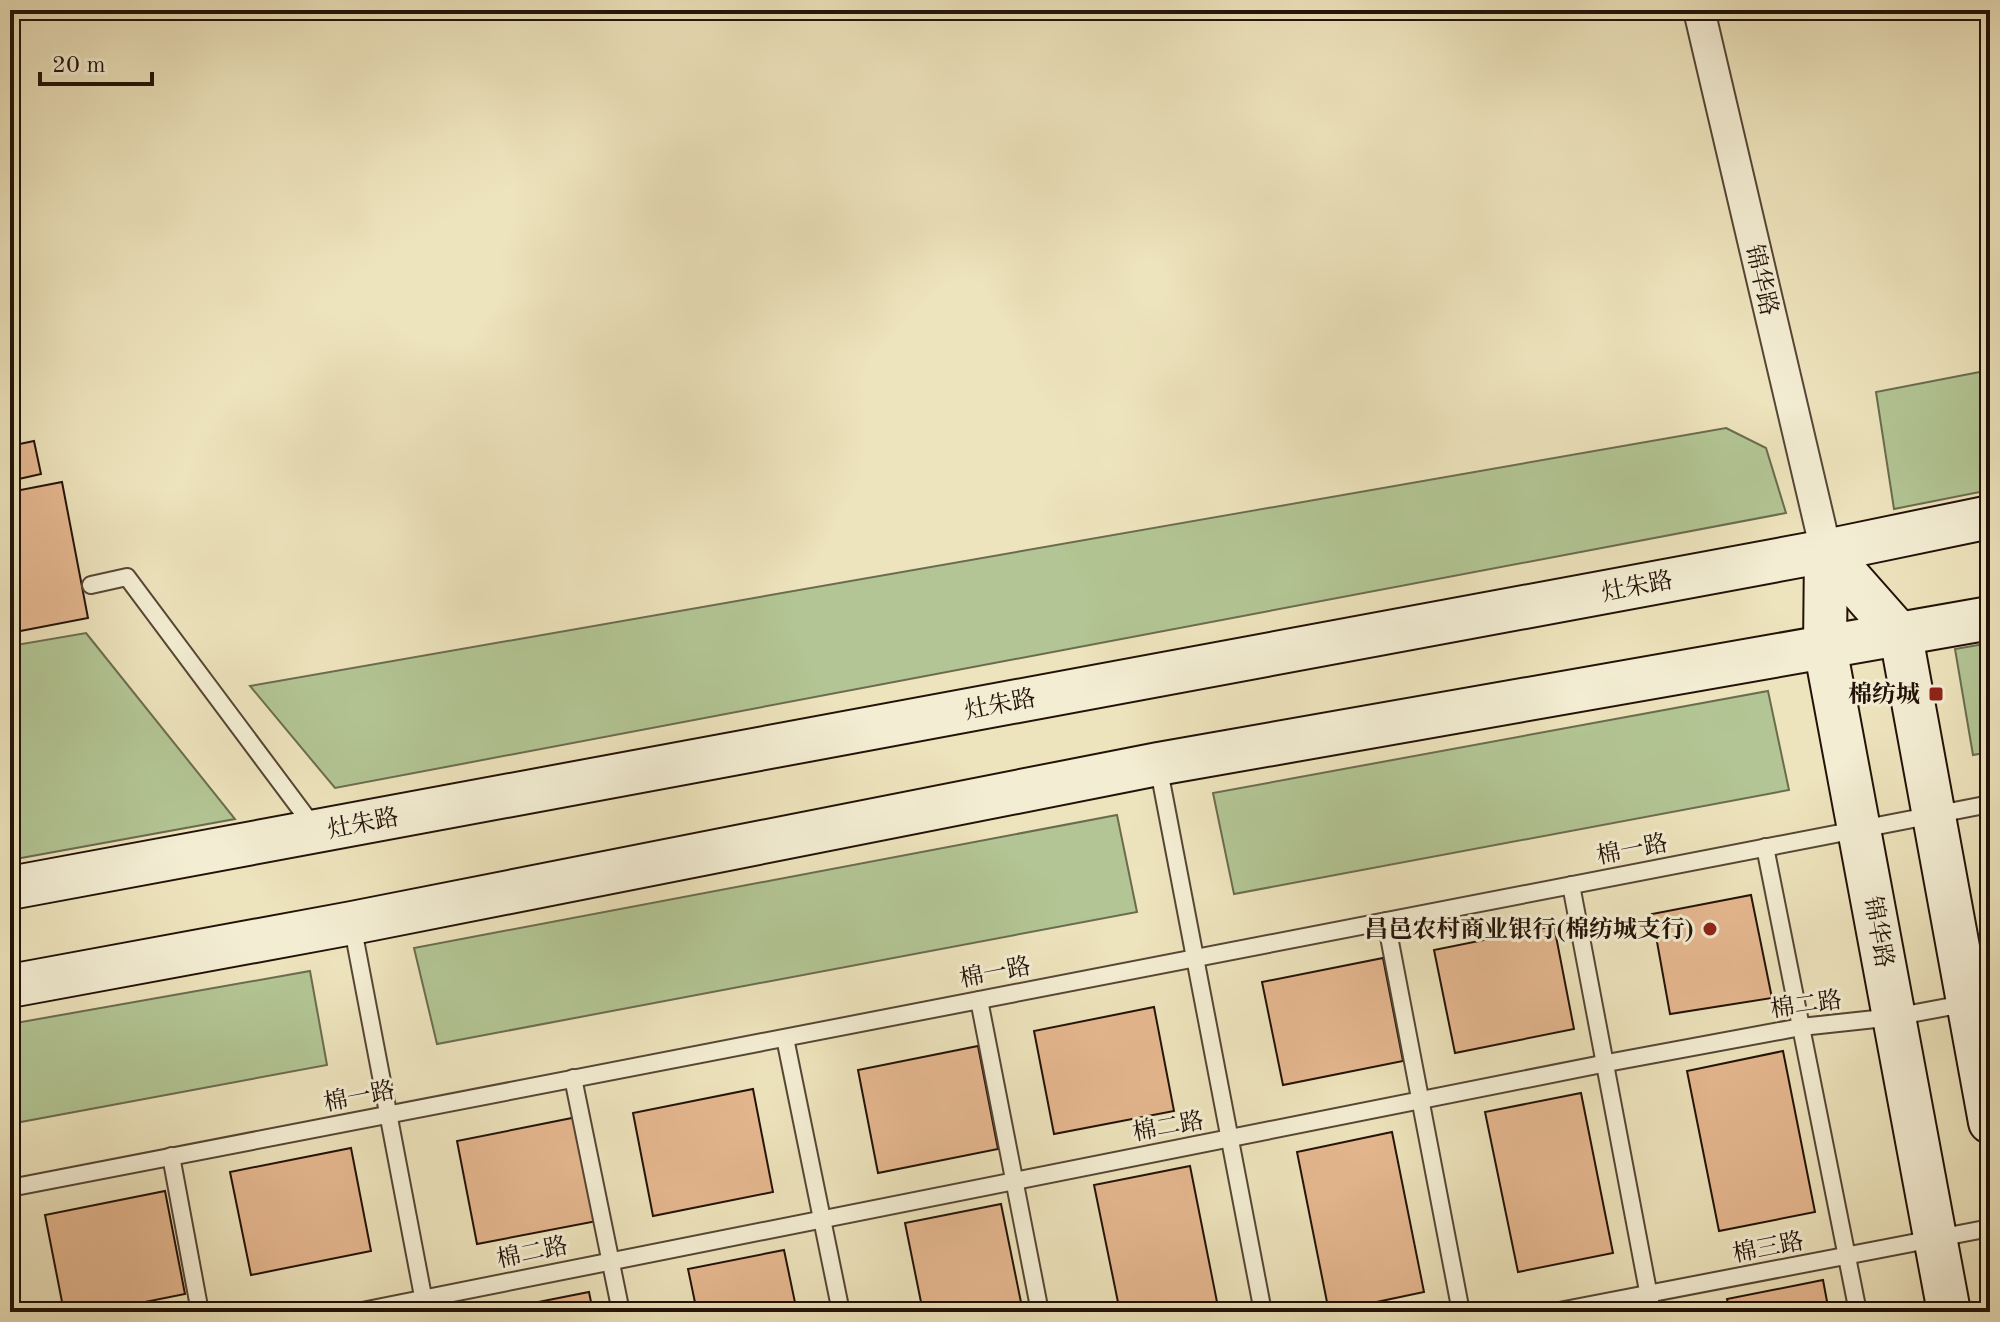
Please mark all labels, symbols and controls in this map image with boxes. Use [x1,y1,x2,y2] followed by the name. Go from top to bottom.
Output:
[40,36,152,86] scale bar
[52,54,106,78] text: 20 m
[1740,242,1783,318] street label: 锦华路
[1599,566,1675,607] street label: 灶朱路
[1848,681,1920,708] place label: 棉纺城
[962,684,1038,725] street label: 灶朱路
[1927,685,1945,703] marker: 棉纺城
[325,803,401,844] street label: 灶朱路
[1594,829,1670,870] street label: 棉一路
[1859,894,1898,970] street label: 锦华路
[1364,916,1694,943] place label: 昌邑农村商业银行(棉纺城支行)
[1701,920,1719,938] marker: 昌邑农村商业银行(棉纺城支行)
[957,952,1033,993] street label: 棉一路
[1769,986,1844,1023] street label: 棉二路
[321,1076,397,1117] street label: 棉一路
[1130,1107,1206,1146] street label: 棉二路
[1730,1227,1806,1268] street label: 棉三路
[494,1232,570,1273] street label: 棉二路

